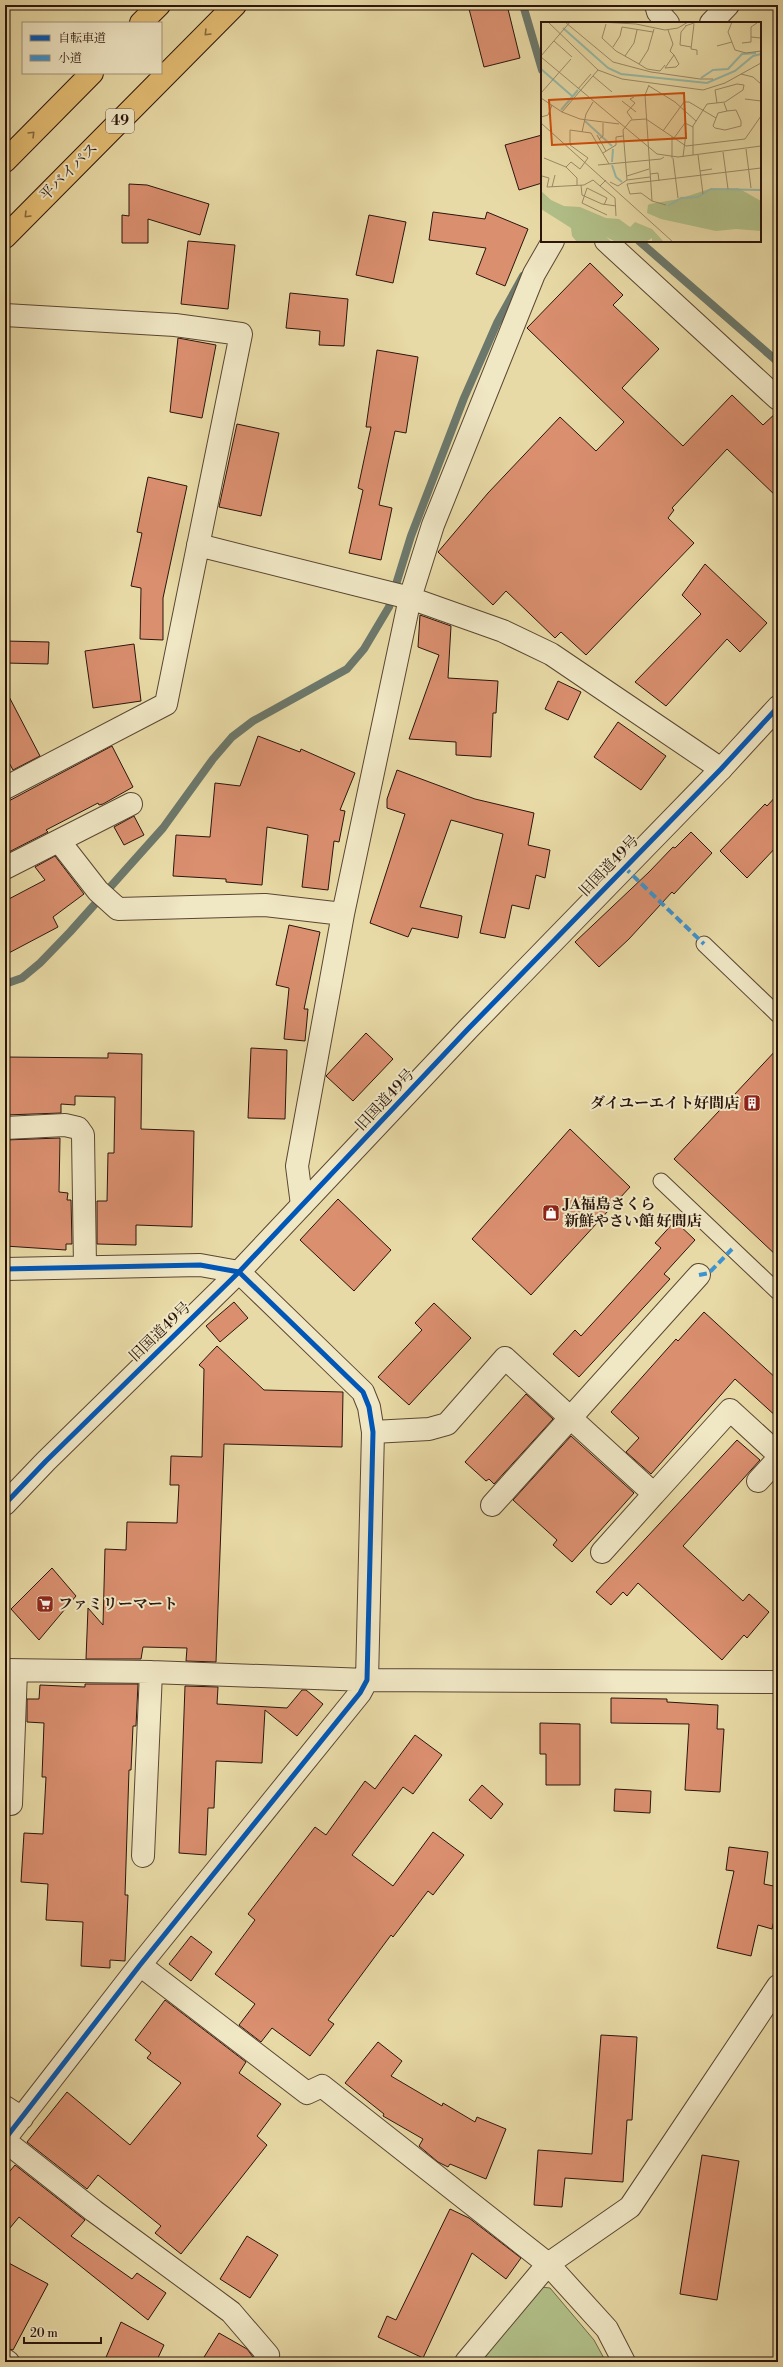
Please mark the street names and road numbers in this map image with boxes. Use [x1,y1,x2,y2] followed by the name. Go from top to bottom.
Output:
[106,109,134,133] road number: 49
[36,139,102,205] street label: 平バイパス
[575,831,643,901] street label: 旧国道49号
[351,1065,419,1135] street label: 旧国道49号
[125,1298,195,1366] street label: 旧国道49号

